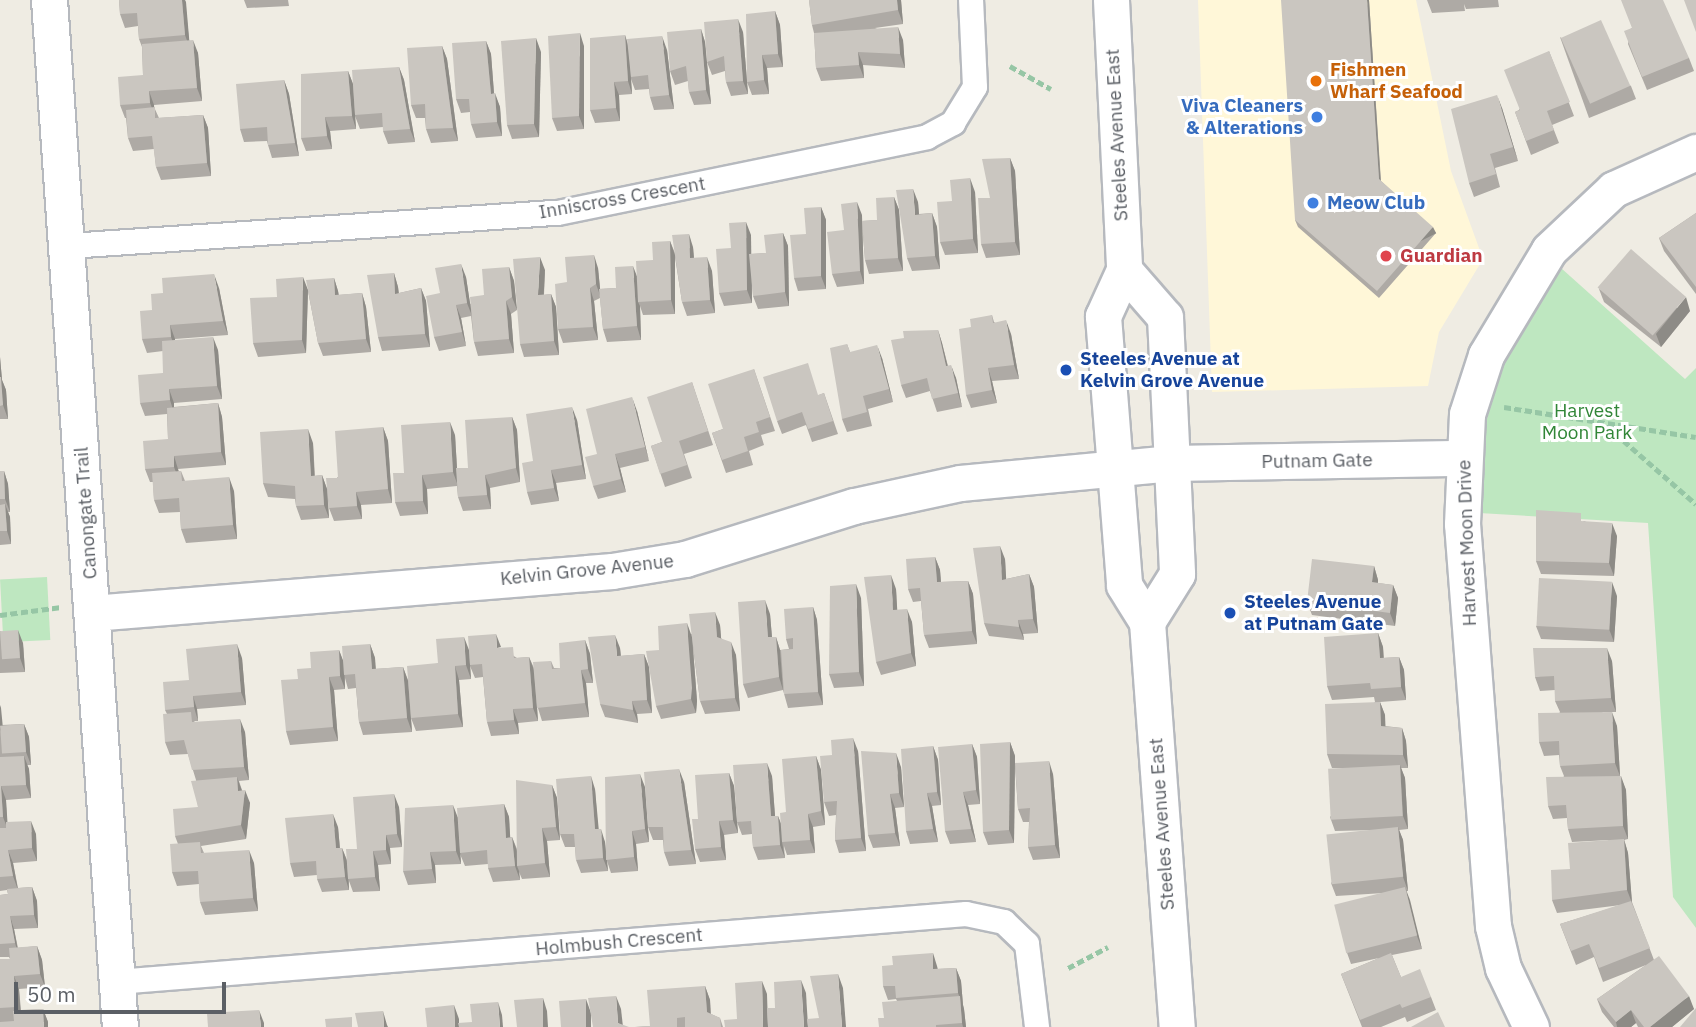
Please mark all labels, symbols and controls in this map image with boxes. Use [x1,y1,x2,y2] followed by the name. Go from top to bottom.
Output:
[1101,48,1133,222] street label: Steeles Avenue East
[1330,59,1463,103] place label: Fishmen Wharf Seafood
[1308,73,1324,89] marker: Fishmen Wharf Seafood
[1181,95,1303,139] place label: Viva Cleaners & Alterations
[1309,109,1325,125] marker: Viva Cleaners & Alterations
[537,172,707,224] street label: Inniscross Crescent
[1327,192,1425,214] place label: Meow Club
[1305,195,1321,211] marker: Meow Club
[1400,245,1483,267] place label: Guardian
[1378,248,1394,264] marker: Guardian
[1080,348,1264,392] place label: Steeles Avenue at Kelvin Grove Avenue
[1058,362,1074,378] marker: Steeles Avenue at Kelvin Grove Avenue
[1542,400,1632,444] park label: Harvest Moon Park
[70,446,102,580] street label: Canongate Trail
[1261,449,1373,473] street label: Putnam Gate
[1453,459,1481,627] street label: Harvest Moon Drive
[499,550,675,590] street label: Kelvin Grove Avenue
[1244,591,1383,635] place label: Steeles Avenue at Putnam Gate
[1222,605,1238,621] marker: Steeles Avenue at Putnam Gate
[1145,737,1179,911] street label: Steeles Avenue East
[534,923,704,961] street label: Holmbush Crescent
[18,968,229,1012] scale bar
[27,980,76,1008] text: 50 m

